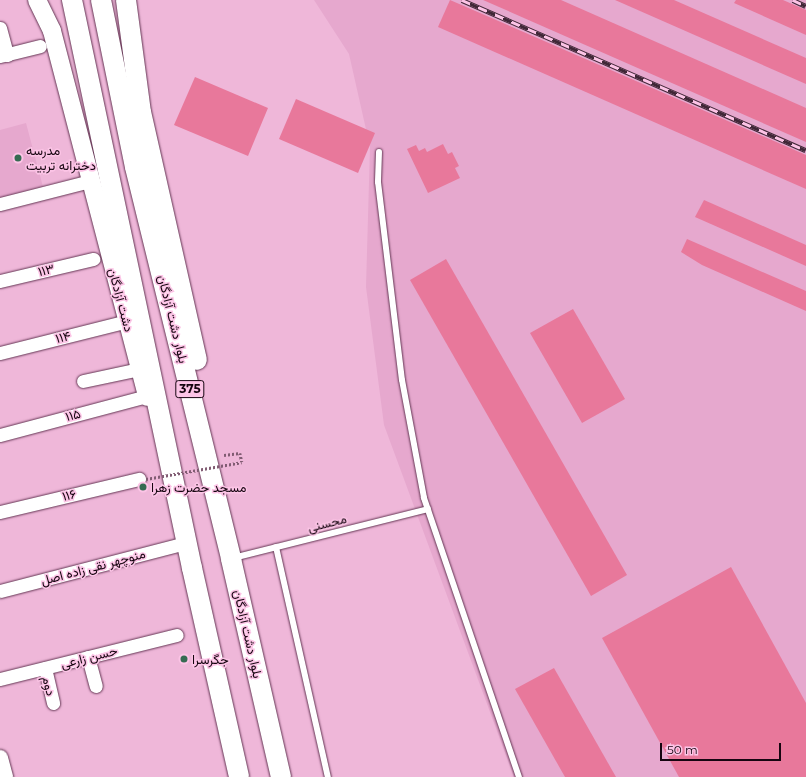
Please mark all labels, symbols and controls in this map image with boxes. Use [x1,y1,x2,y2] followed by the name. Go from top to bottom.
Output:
[26,143,96,174] place label: مدرسه دخترانه تربیت
[13,153,23,163] marker: مدرسه دخترانه تربیت
[36,261,56,279] street label: ۱۱۳
[105,266,137,334] street label: دشت آزادگان
[155,273,191,365] street label: بلوار دشت آزادگان
[54,328,72,346] street label: ۱۱۴
[175,379,205,399] road number: 375
[64,406,82,424] street label: ۱۱۵
[151,479,246,495] place label: مسجد حضرت زهرا
[138,482,148,492] marker: مسجد حضرت زهرا
[60,486,78,504] street label: ۱۱۶
[306,511,348,535] street label: محسنی
[39,546,147,588] street label: منوچهر نقی‌ زاده اصل
[230,588,266,680] street label: بلوار دشت آزادگان
[59,642,119,672] street label: حسن زارعی
[192,651,229,667] place label: جگرسرا
[179,654,189,664] marker: جگرسرا
[39,675,59,697] street label: دوم
[662,735,783,761] scale bar
[667,742,698,757] text: 50 m

